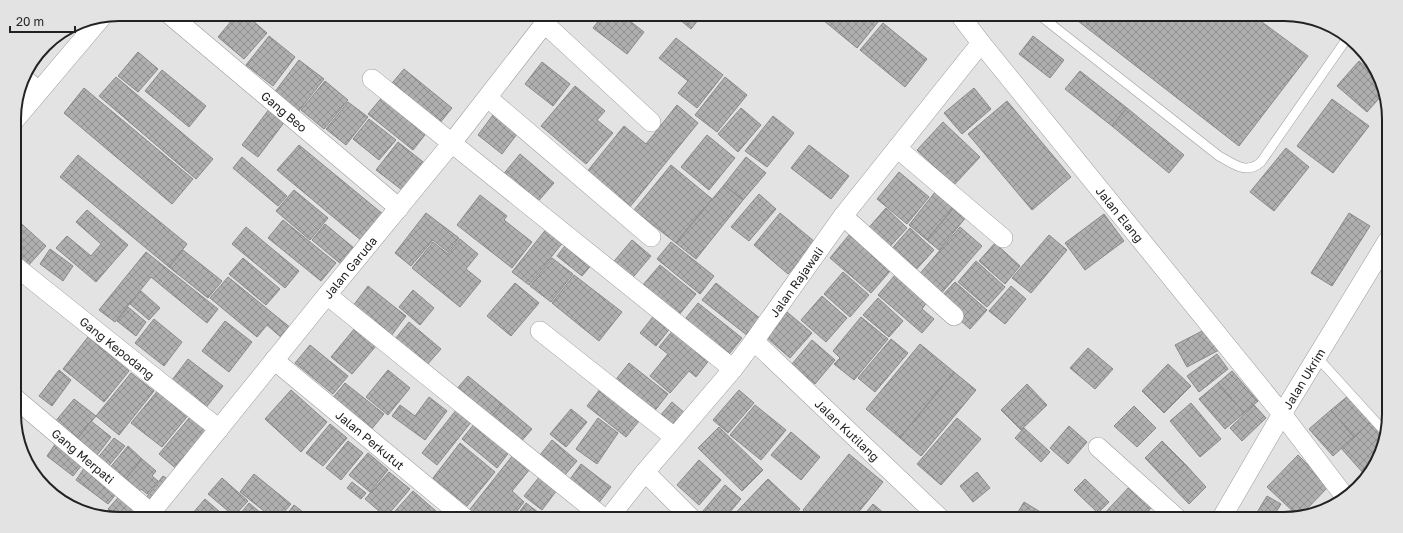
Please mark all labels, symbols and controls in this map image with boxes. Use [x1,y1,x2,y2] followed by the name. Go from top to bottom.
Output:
[10,8,75,34] scale bar
[16,14,44,29] text: 20 m
[258,88,310,135] street label: Gang Beo
[1093,183,1147,245] street label: Jalan Elang
[320,233,380,301] street label: Jalan Garuda
[766,244,826,320] street label: Jalan Rajawali
[77,313,158,382] street label: Gang Kepodang
[1279,345,1328,412] street label: Jalan Ukrim
[812,396,883,464] street label: Jalan Kutilang
[333,407,408,473] street label: Jalan Perkutut
[49,425,118,486] street label: Gang Merpati

